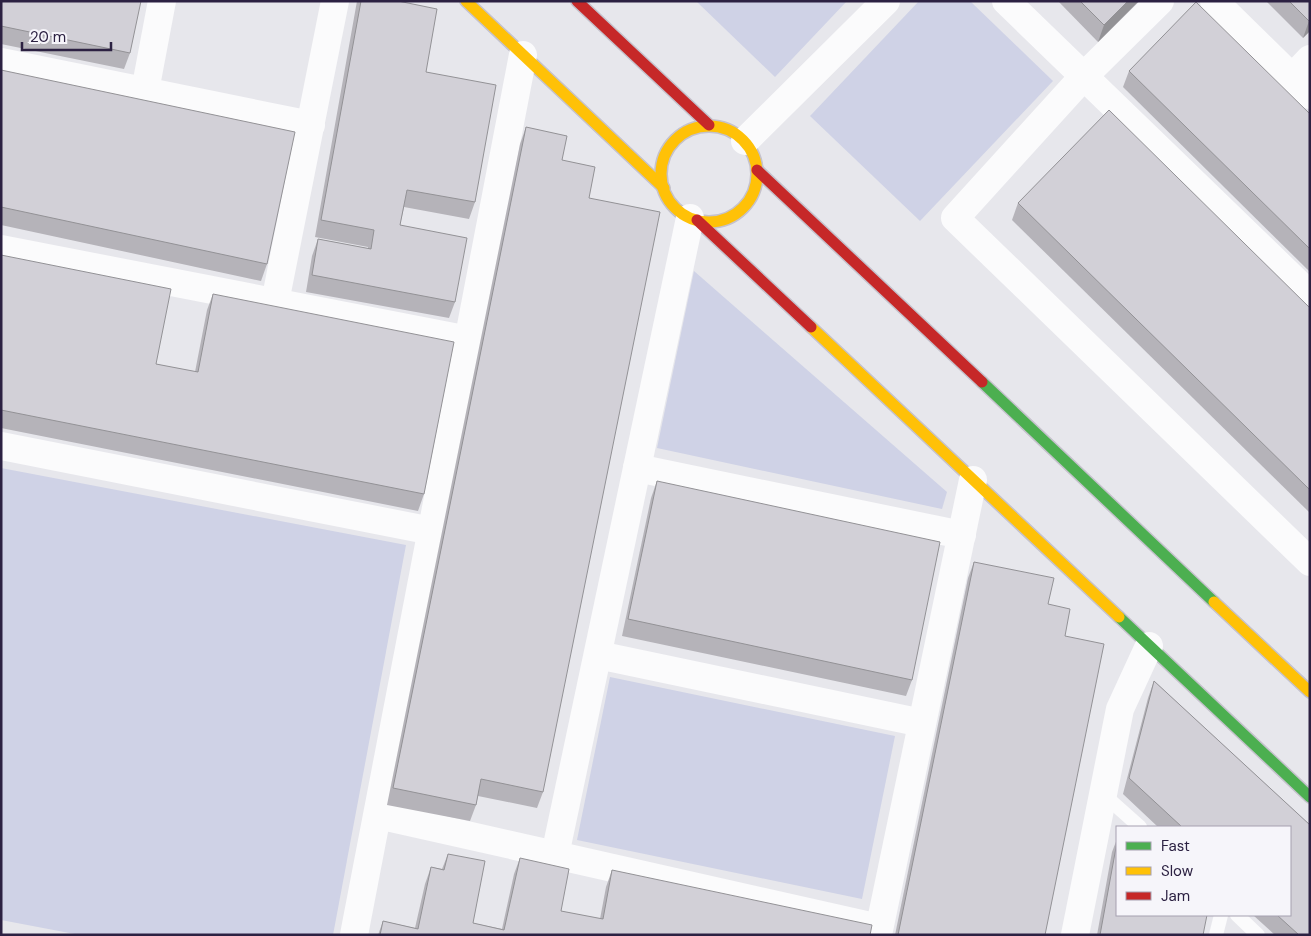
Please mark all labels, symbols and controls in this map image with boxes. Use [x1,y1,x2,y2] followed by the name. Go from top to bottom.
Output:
[22,20,111,52] scale bar
[30,27,66,47] text: 20 m
[1116,826,1291,916] legend
[1161,836,1190,856] text: Fast
[1161,861,1194,881] text: Slow
[1161,886,1190,906] text: Jam

